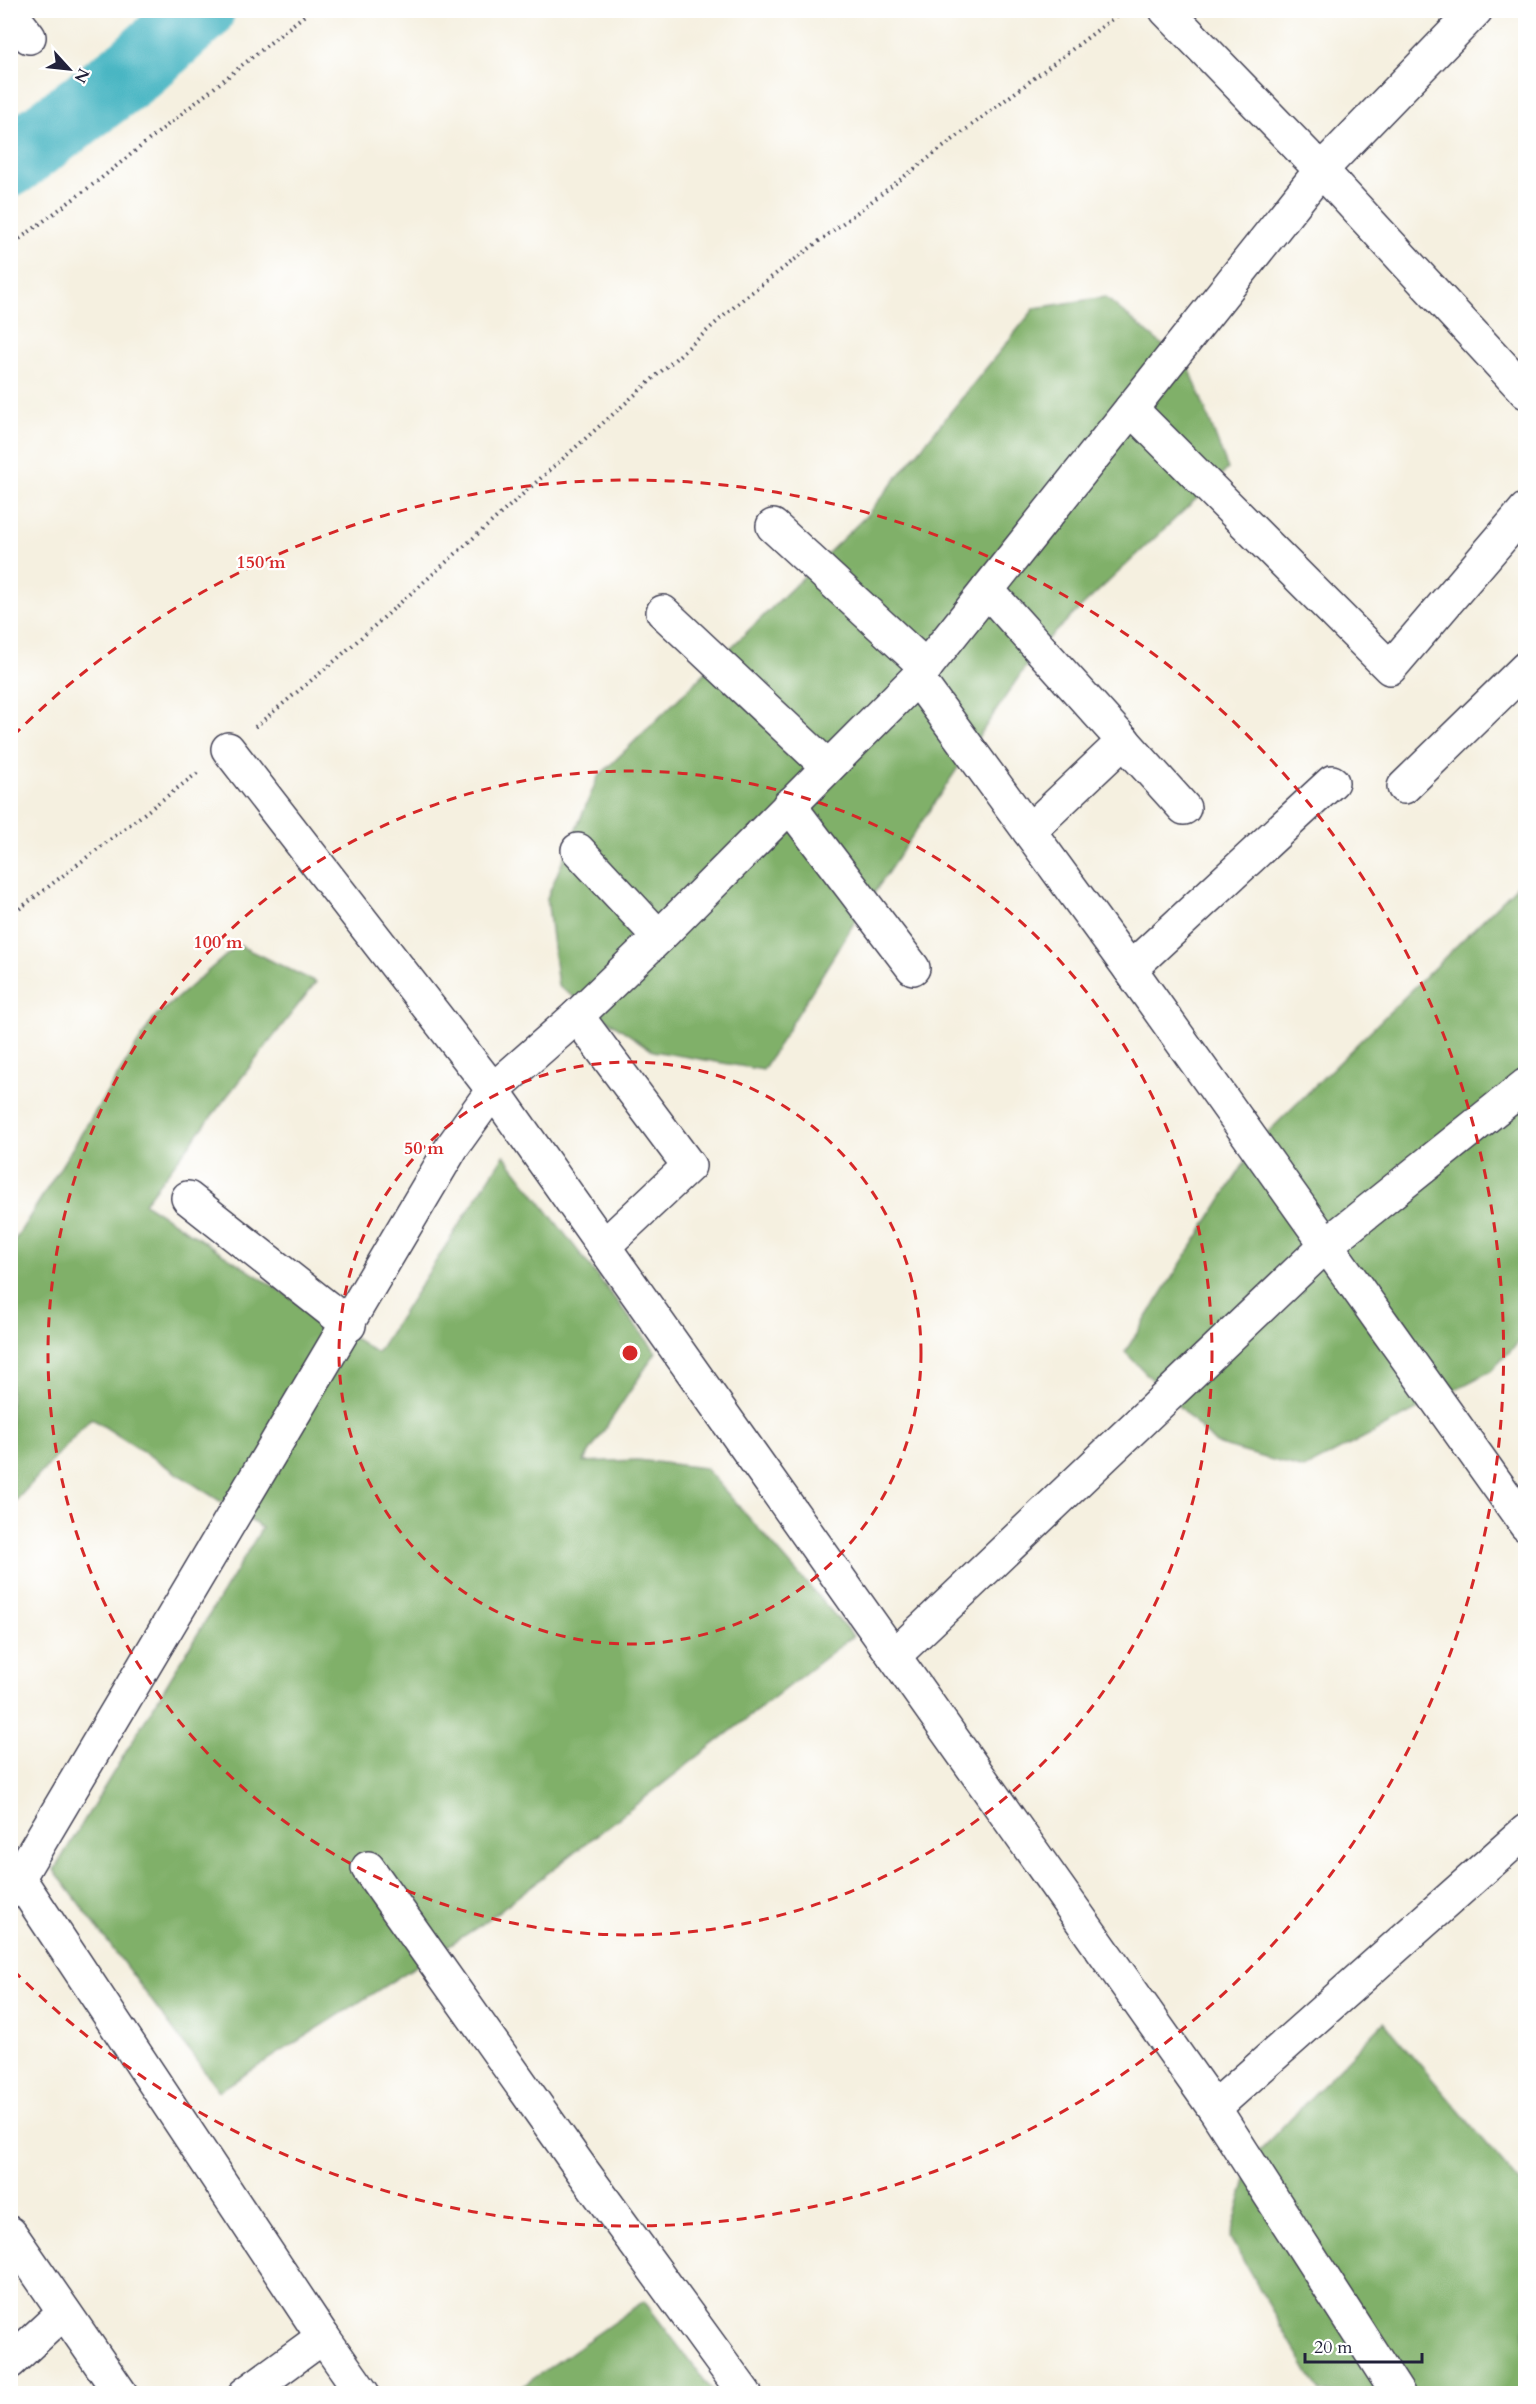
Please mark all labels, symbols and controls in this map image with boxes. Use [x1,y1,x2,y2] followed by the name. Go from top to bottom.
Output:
[39,39,99,99] north arrow
[68,64,94,87] text: N
[236,550,286,575] text: 150 m
[193,930,243,955] text: 100 m
[404,1136,444,1161] text: 50 m
[620,1343,640,1363] centre of rings
[1305,2326,1422,2364] scale bar
[1314,2335,1353,2360] text: 20 m

